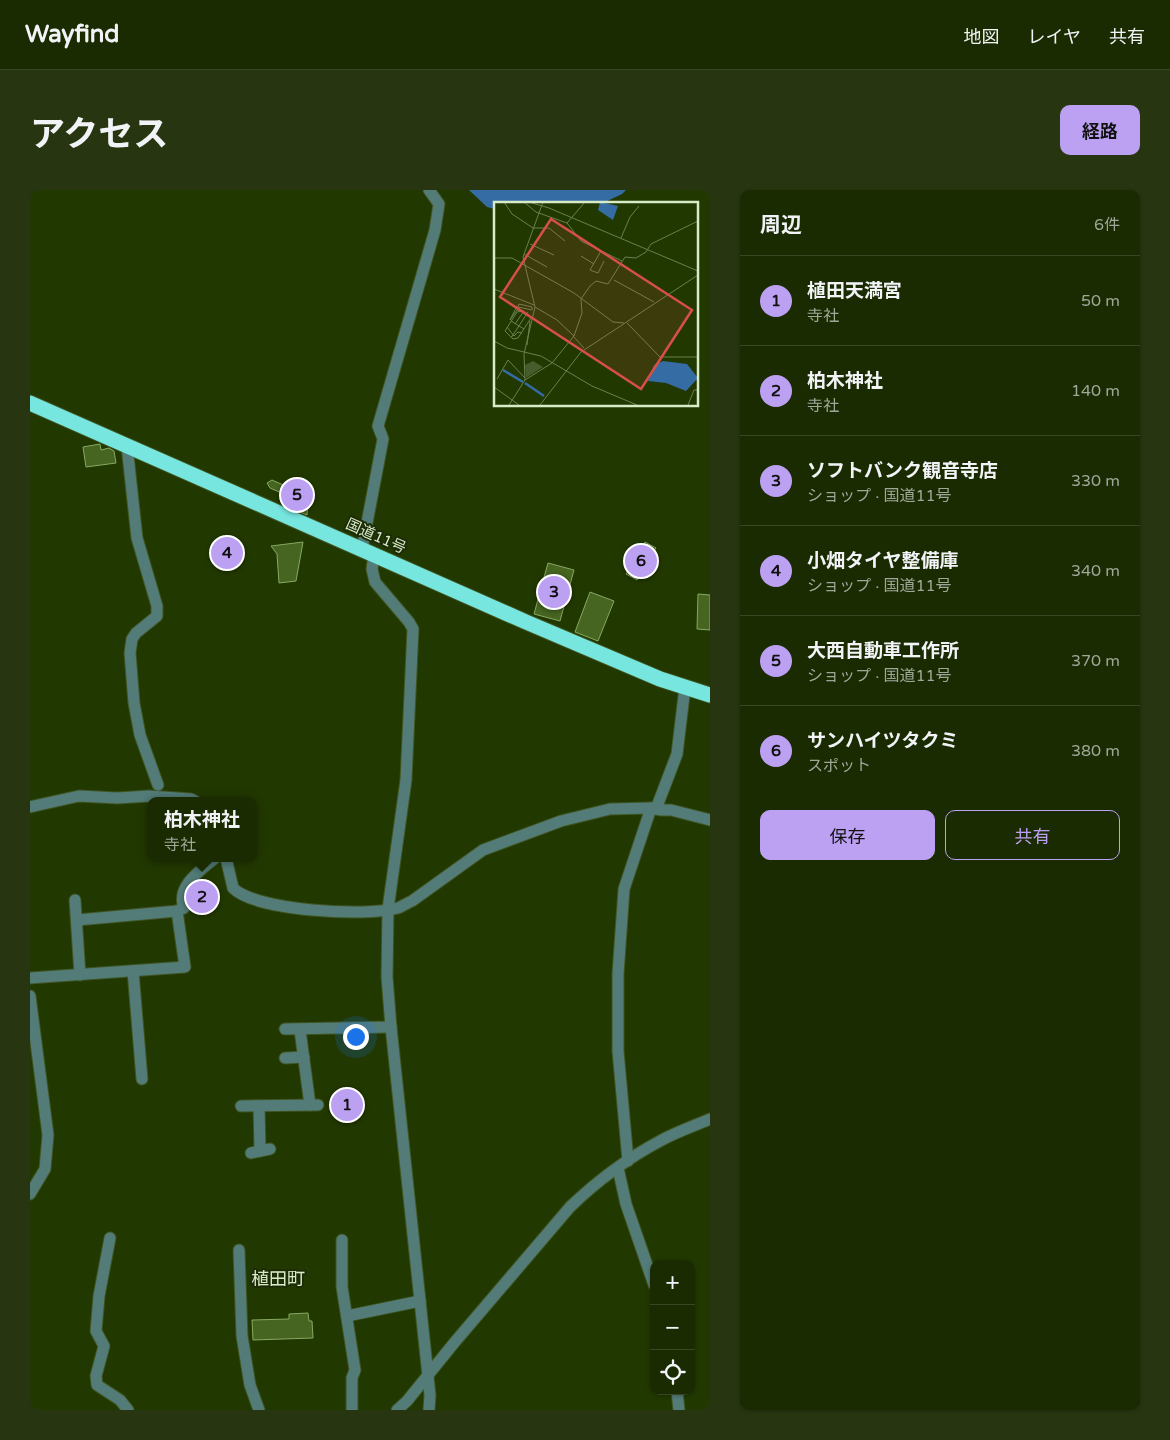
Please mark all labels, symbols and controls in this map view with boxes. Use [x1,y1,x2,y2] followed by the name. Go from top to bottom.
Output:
[25,20,120,49] text: Wayfind
[964,26,1000,48] text: 地図
[1028,26,1081,48] text: レイヤ
[1109,26,1145,48] text: 共有
[1060,105,1140,155] button: 経路
[30,114,168,156] text: アクセス
[494,202,698,406] inset map
[760,213,802,238] text: 周辺
[1094,215,1120,235] text: 6件
[807,280,902,302] text: 植田天満宮
[771,291,781,311] text: 1
[1081,291,1120,311] text: 50 m
[807,306,839,326] text: 寺社
[807,370,883,392] text: 柏木神社
[771,381,781,401] text: 2
[1071,381,1120,401] text: 140 m
[807,396,839,416] text: 寺社
[807,460,998,482] text: ソフトバンク観音寺店
[771,471,781,491] text: 3
[1071,471,1120,491] text: 330 m
[281,476,313,514] pin: 5
[807,486,952,506] text: ショップ · 国道11号
[343,515,409,557] street label: 国道11号
[211,534,243,572] pin: 4
[625,542,657,580] pin: 6
[807,550,958,572] text: 小畑タイヤ整備庫
[771,561,781,581] text: 4
[1071,561,1120,581] text: 340 m
[538,573,570,611] pin: 3
[807,576,952,596] text: ショップ · 国道11号
[807,640,959,662] text: 大西自動車工作所
[771,651,781,671] text: 5
[1071,651,1120,671] text: 370 m
[807,666,952,686] text: ショップ · 国道11号
[807,730,959,752] text: サンハイツタクミ
[771,741,781,761] text: 6
[1071,741,1120,761] text: 380 m
[807,756,871,776] text: スポット
[147,797,257,862] popup
[164,809,240,831] text: 柏木神社
[760,810,935,860] button: 保存
[945,810,1120,860] button: 共有
[164,835,196,855] text: 寺社
[186,878,218,916] pin: 2
[343,1024,369,1050] your location
[331,1086,363,1124] pin: 1
[650,1260,695,1395] map controls
[650,1260,695,1305] button: +
[251,1268,305,1290] district label: 植田町
[650,1305,695,1350] button: −
[650,1350,695,1395] button: locate

